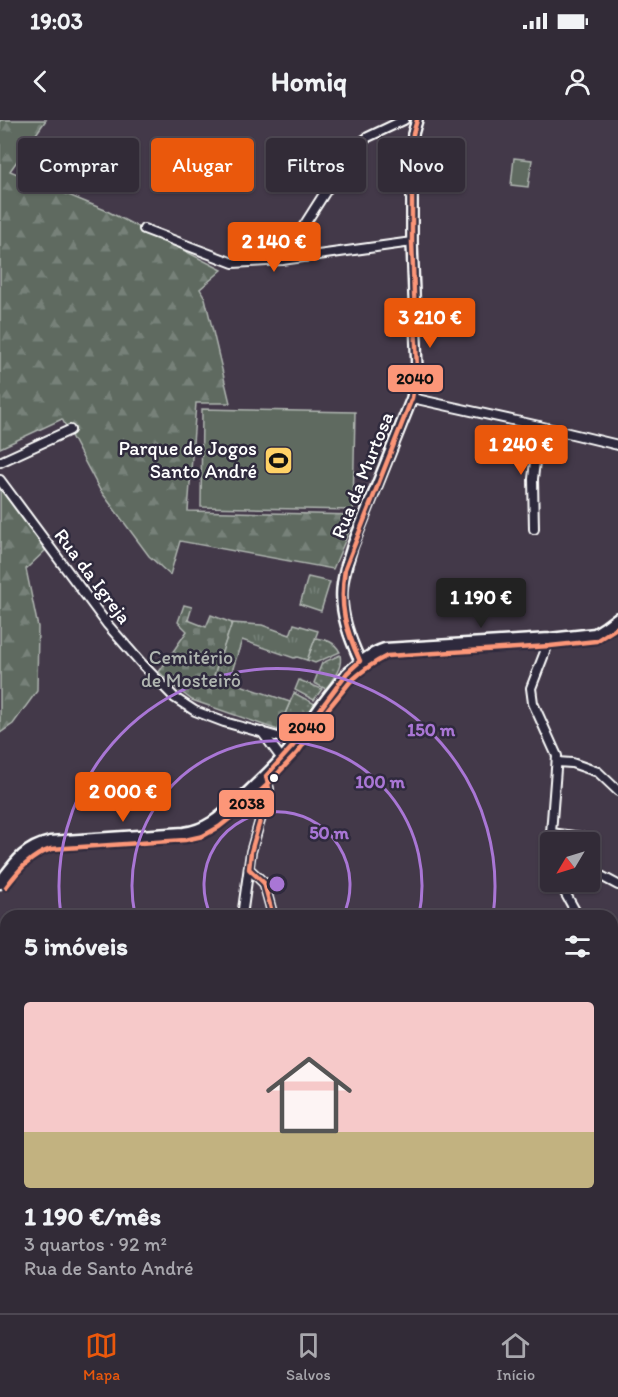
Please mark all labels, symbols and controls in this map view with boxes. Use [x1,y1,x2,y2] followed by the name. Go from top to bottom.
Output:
[30,8,83,35] text: 19:03
[24,65,57,98] icon: back
[271,65,347,98] text: Homiq
[561,65,594,98] icon: person
[18,138,139,192] chip: Comprar
[151,138,254,192] chip: Alugar
[266,138,366,192] chip: Filtros
[378,138,465,192] chip: Novo
[219,222,329,273] pin: 2 140 €
[242,229,306,253] text: 2 140 €
[375,298,485,349] pin: 3 210 €
[398,305,462,329] text: 3 210 €
[387,364,444,393] line badge: 2040
[396,369,434,388] text: 2040
[326,407,399,542] street label: Rua da Murtosa
[466,425,576,476] pin: 1 240 €
[489,432,553,456] text: 1 240 €
[118,436,257,483] place label: Parque de Jogos Santo André
[262,444,294,476] sports icon: Parque de Jogos Santo André
[49,524,137,629] street label: Rua da Igreja
[426,578,536,629] pin: 1 190 €
[450,585,512,609] text: 1 190 €
[141,645,241,692] park label: Cemitério de Mosteirô
[278,713,335,742] line badge: 2040
[288,718,326,737] text: 2040
[407,719,456,741] text: 150 m
[355,771,406,793] text: 100 m
[68,772,178,823] pin: 2 000 €
[268,772,280,784] unlabelled marker
[89,779,157,803] text: 2 000 €
[218,789,275,818] line badge: 2038
[229,794,265,813] text: 2038
[309,822,350,844] text: 50 m
[540,832,600,892] north arrow
[540,832,600,892] map controls
[267,874,287,894] centre of rings
[24,930,128,962] text: 5 imóveis
[561,930,594,963] icon: filters
[255,1041,363,1149] icon: home
[24,1200,161,1232] text: 1 190 €/mês
[24,1232,167,1256] text: 3 quartos · 92 m²
[24,1256,193,1280] text: Rua de Santo André
[83,1329,120,1384] tab: Mapa
[286,1329,331,1384] tab: Salvos
[496,1329,535,1384] tab: Início

